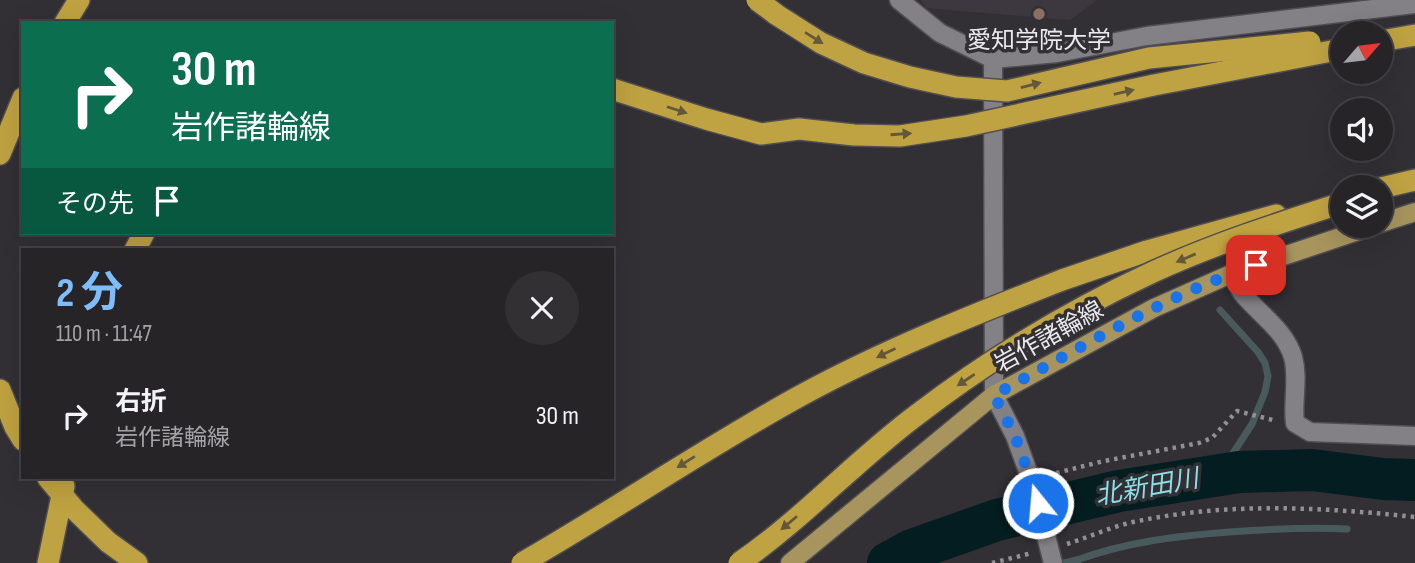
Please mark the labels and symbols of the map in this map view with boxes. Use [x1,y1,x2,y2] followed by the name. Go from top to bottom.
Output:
[1031,6,1047,22] marker: 愛知学院大学
[1330,21,1393,84] north arrow
[967,26,1111,55] place label: 愛知学院大学
[804,32,823,45] one-way arrow
[1020,79,1042,90] one-way arrow
[1113,86,1135,97] one-way arrow
[667,105,688,116] one-way arrow
[890,129,912,140] one-way arrow
[1226,235,1286,295] pin
[1175,253,1196,264] one-way arrow
[989,295,1109,379] street label: 岩作諸輪線
[876,347,896,358] one-way arrow
[956,373,975,386] one-way arrow
[677,455,696,468] one-way arrow
[1093,463,1204,512] water label: 北新田川
[1001,466,1075,540] position arrow
[781,515,798,530] one-way arrow

